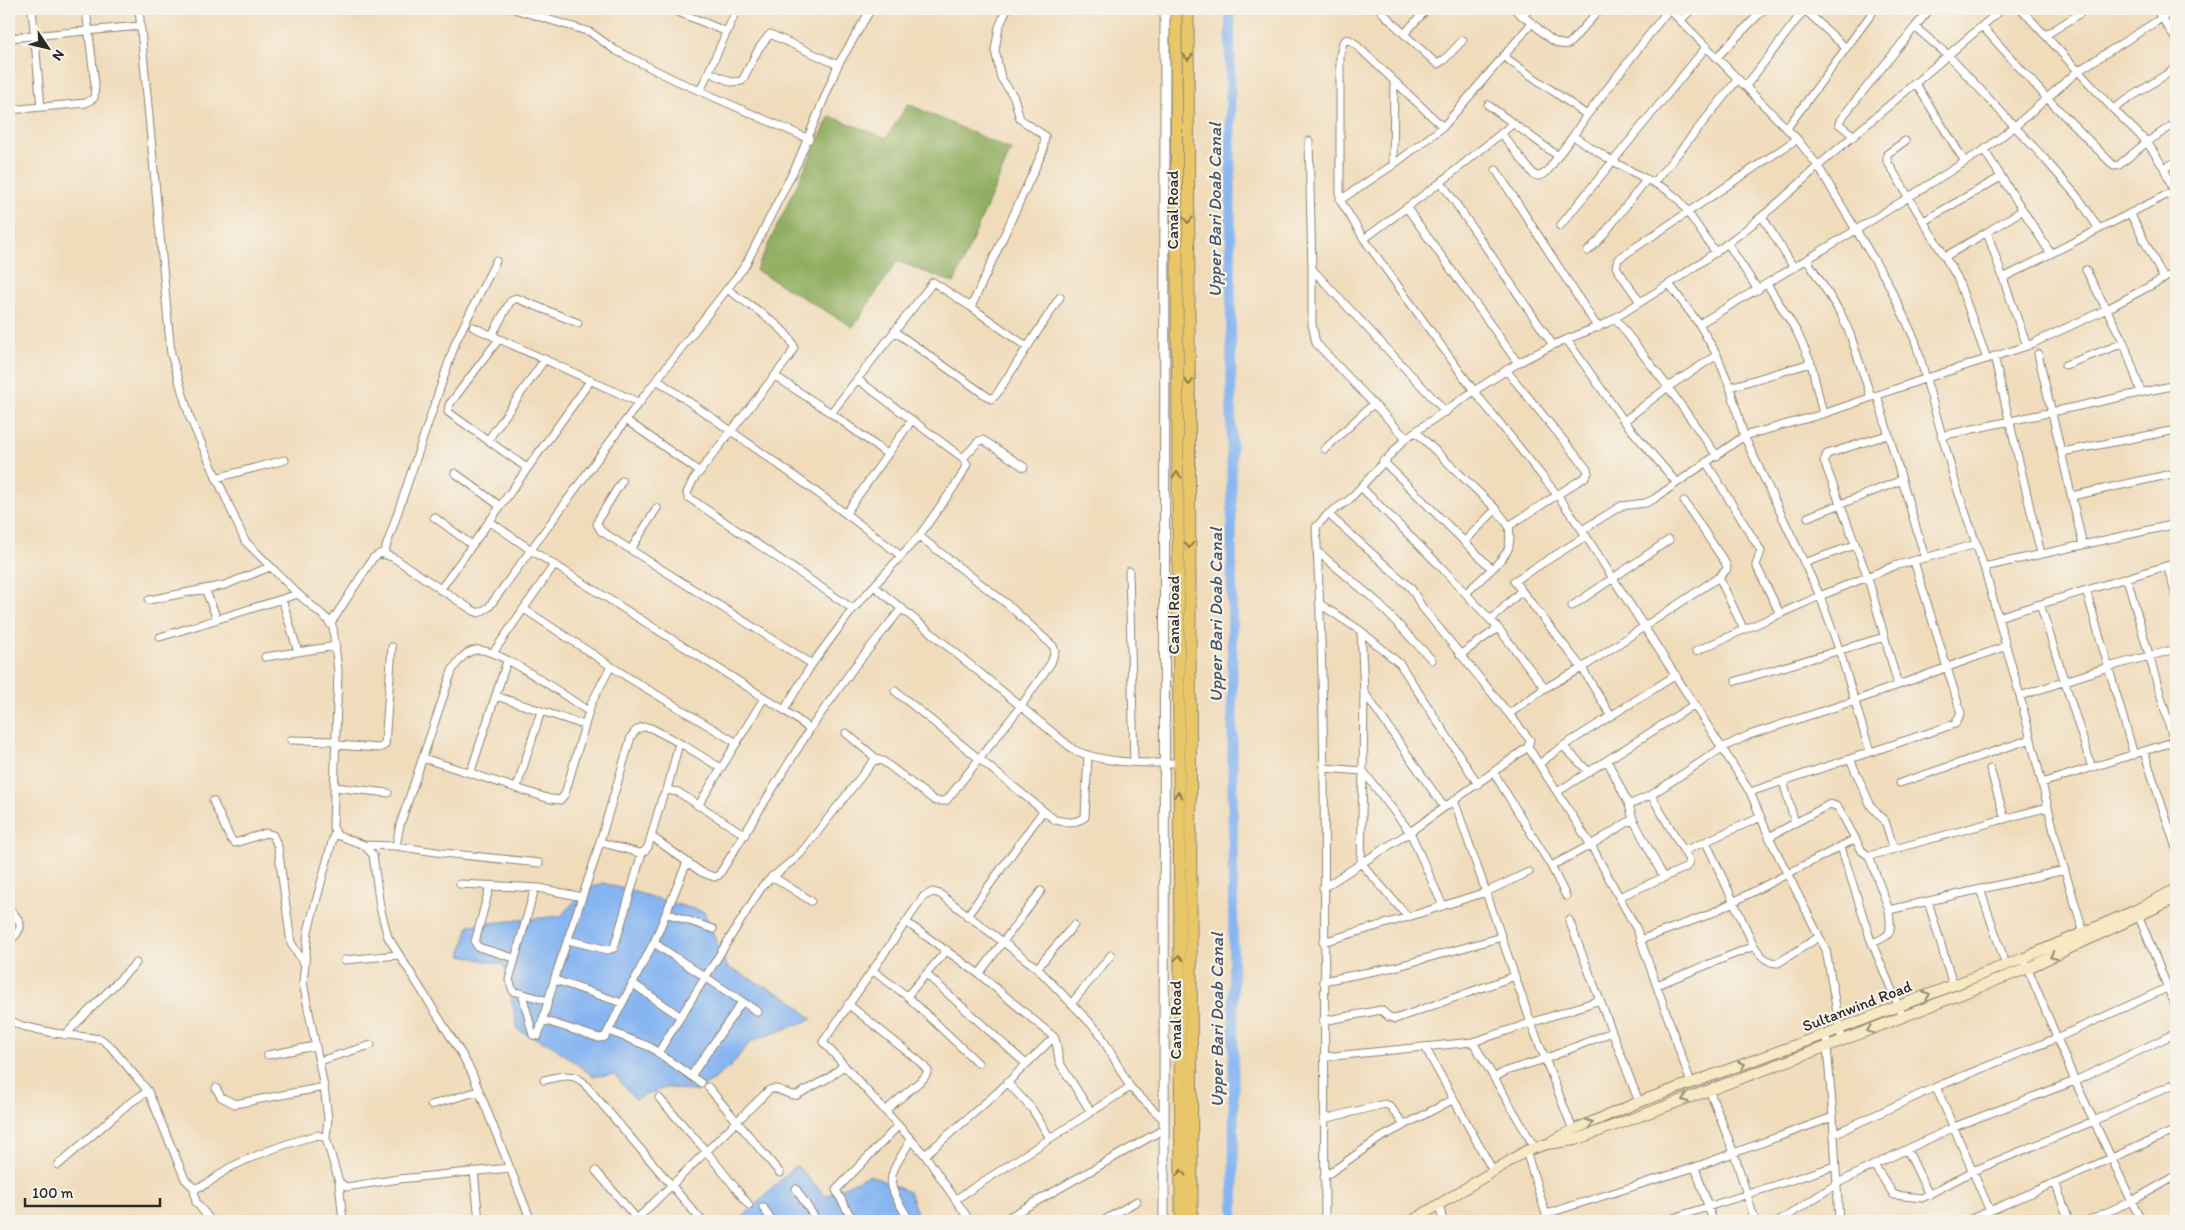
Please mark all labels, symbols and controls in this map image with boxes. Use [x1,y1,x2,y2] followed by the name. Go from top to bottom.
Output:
[22,22,72,72] north arrow
[49,46,68,64] text: N
[1183,54,1193,62] one-way arrow
[1204,121,1226,297] water label: Upper Bari Doab Canal
[1163,170,1182,249] street label: Canal Road
[1183,216,1193,224] one-way arrow
[1184,379,1194,387] one-way arrow
[1172,471,1182,478] one-way arrow
[1205,526,1227,702] water label: Upper Bari Doab Canal
[1184,542,1194,549] one-way arrow
[1164,575,1183,654] street label: Canal Road
[1173,791,1183,798] one-way arrow
[1206,931,1228,1107] water label: Upper Bari Doab Canal
[2049,950,2058,960] one-way arrow
[1174,953,1184,961] one-way arrow
[1800,976,1914,1036] street label: Sultanwind Road
[1166,980,1185,1059] street label: Canal Road
[1922,991,1931,1001] one-way arrow
[1866,1023,1875,1034] one-way arrow
[1738,1061,1746,1071] one-way arrow
[1681,1093,1690,1103] one-way arrow
[1586,1118,1594,1128] one-way arrow
[1176,1168,1186,1176] one-way arrow
[25,1175,160,1207] scale bar
[32,1184,74,1202] text: 100 m

